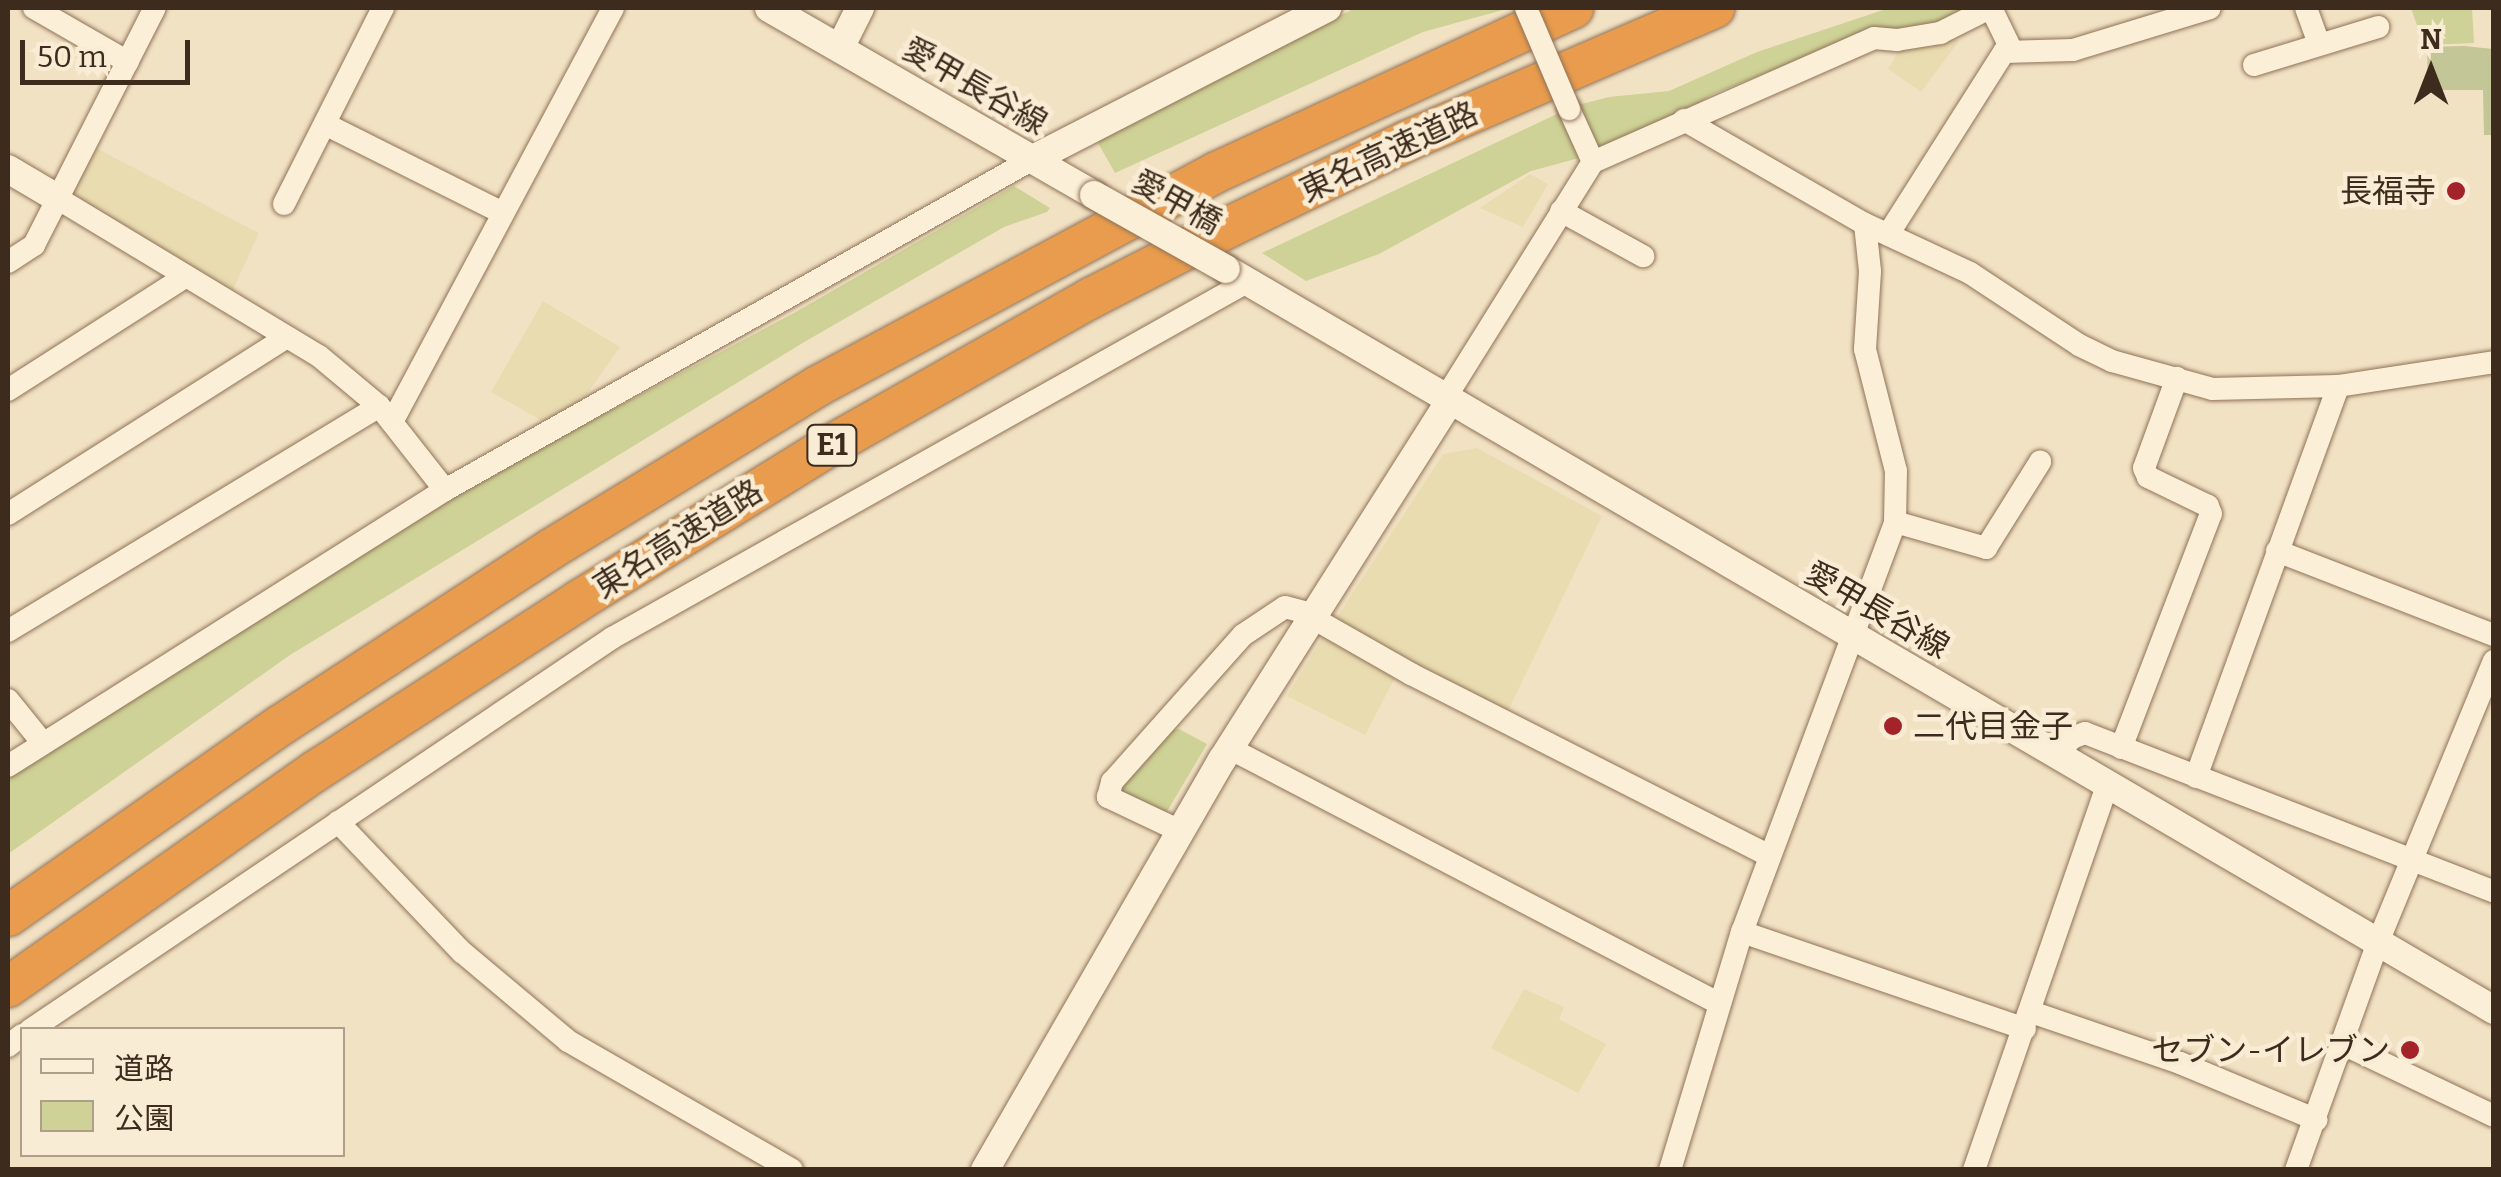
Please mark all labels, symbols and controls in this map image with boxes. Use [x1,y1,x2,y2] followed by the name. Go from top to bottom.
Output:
[25,20,195,82] scale bar
[2381,20,2481,120] north arrow
[2420,23,2442,56] text: N
[896,29,1054,143] street label: 愛甲長谷線
[37,39,107,75] text: 50 m
[1294,94,1484,210] street label: 東名高速道路
[1126,162,1228,242] street label: 愛甲橋
[2340,172,2436,210] place label: 長福寺
[2445,180,2467,202] marker: 長福寺
[804,420,860,470] road number: E1
[586,472,770,606] street label: 東名高速道路
[1798,553,1956,667] street label: 愛甲長谷線
[1913,707,2073,745] place label: 二代目金子
[1882,715,1904,737] marker: 二代目金子
[20,1027,345,1157] legend
[2151,1031,2390,1069] place label: セブン-イレブン
[2399,1039,2421,1061] marker: セブン-イレブン
[114,1051,174,1087] text: 道路
[114,1101,174,1137] text: 公園

